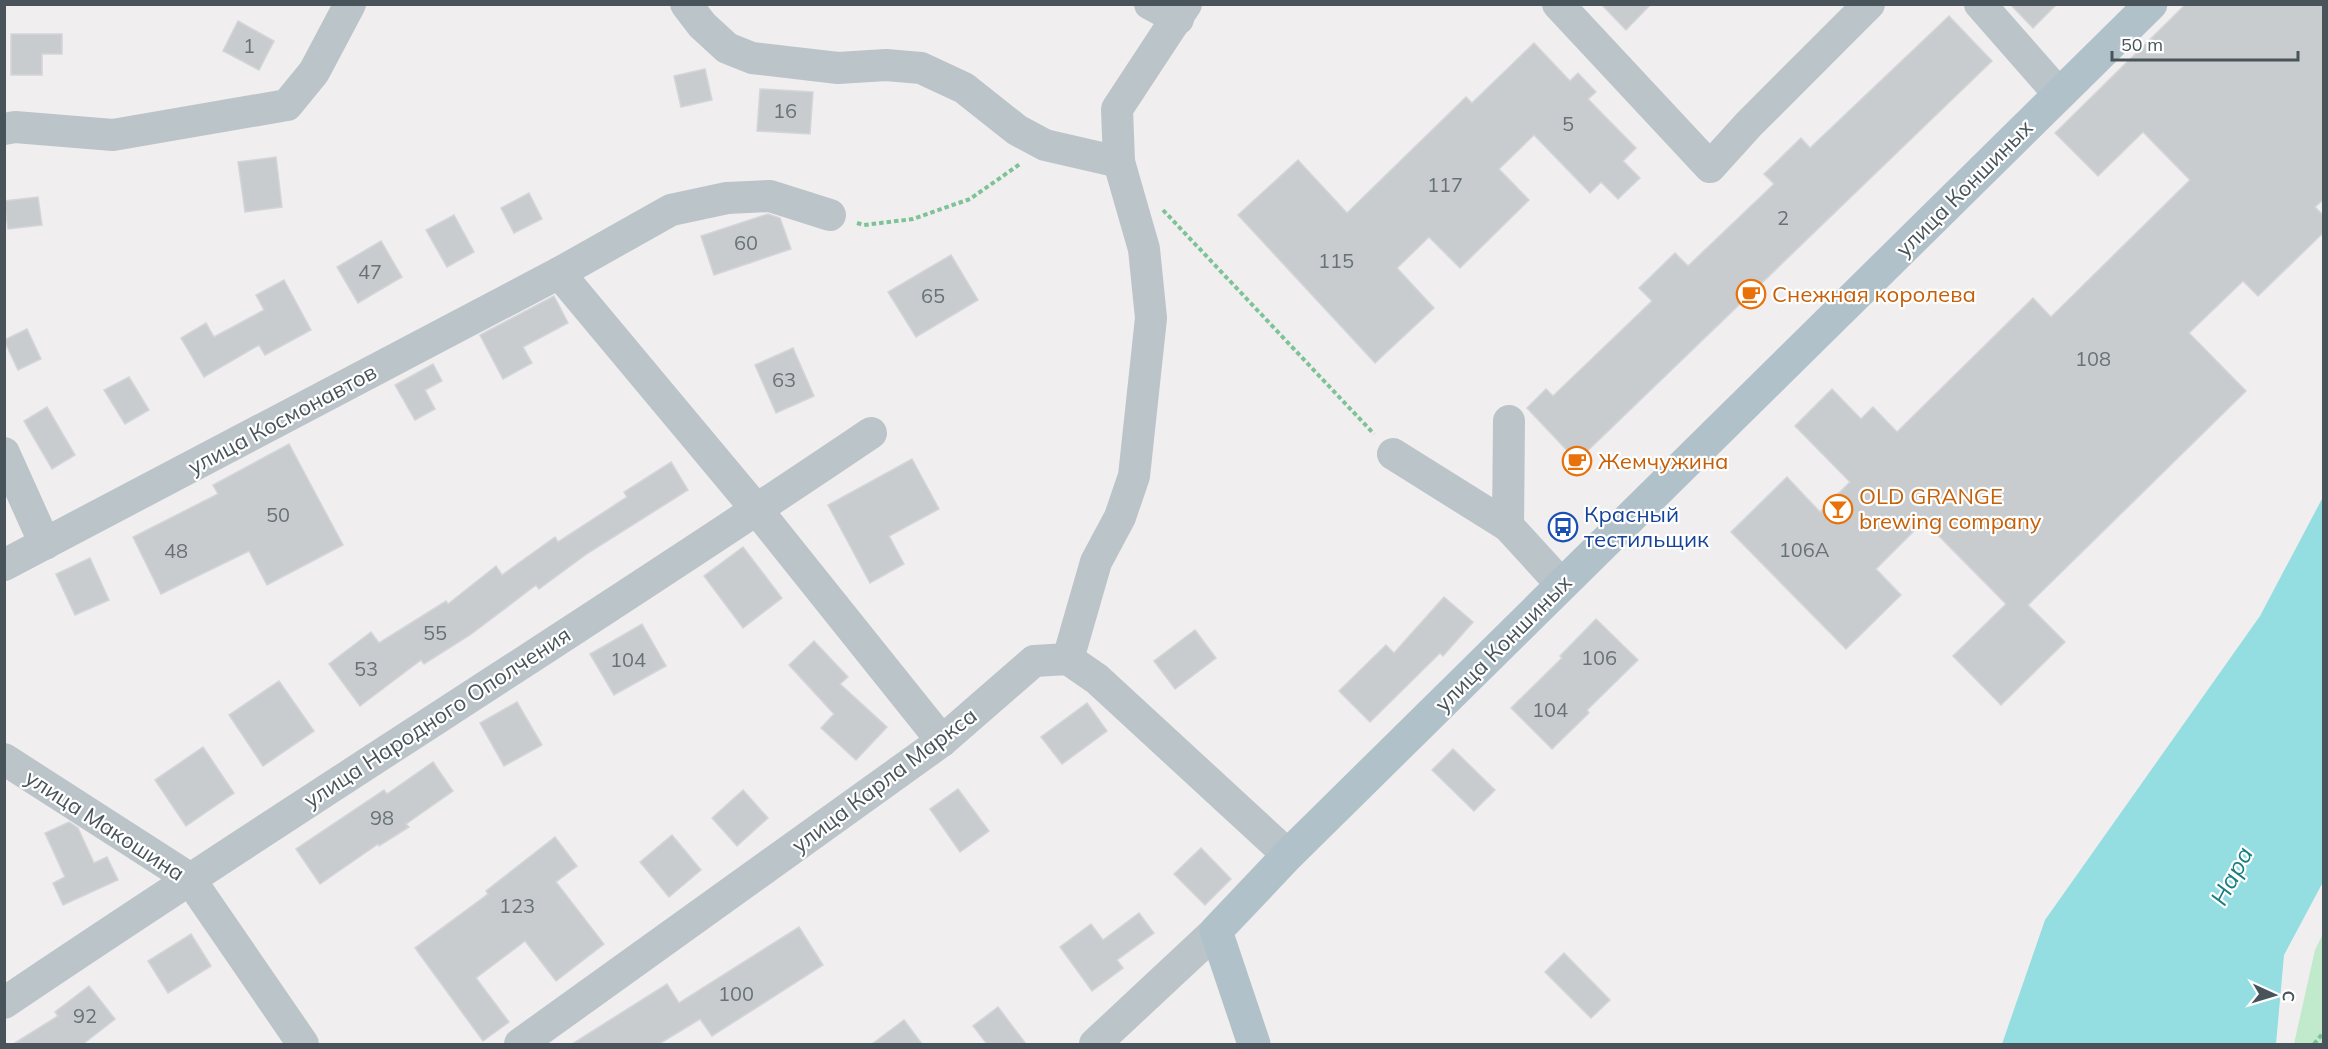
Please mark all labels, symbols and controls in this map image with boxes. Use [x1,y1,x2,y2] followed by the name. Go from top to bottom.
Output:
[2112,24,2298,62] scale bar
[243,33,255,58] house number: 1
[2121,33,2163,56] text: 50 m
[773,98,797,123] house number: 16
[1562,111,1574,136] house number: 5
[1890,114,2038,262] street label: улица Коншиных
[1427,172,1463,197] house number: 117
[1777,205,1789,230] house number: 2
[734,230,758,255] house number: 60
[1318,248,1354,273] house number: 115
[358,259,382,284] house number: 47
[1735,278,1767,310] cafe icon: Снежная королева
[1772,280,1976,308] place label: Снежная королева
[921,283,945,308] house number: 65
[2075,346,2111,371] house number: 108
[183,357,381,481] street label: улица Космонавтов
[772,367,796,392] house number: 63
[1561,445,1593,477] cafe icon: Жемчужина
[1598,447,1729,475] place label: Жемчужина
[1859,482,2042,535] place label: OLD GRANGE brewing company
[1822,493,1854,525] bar icon: OLD GRANGE brewing company
[1584,500,1709,553] place label: Красный тестильщик
[266,502,290,527] house number: 50
[1547,511,1579,543] bus stop icon: Красный тестильщик
[1779,537,1830,562] house number: 106А
[164,538,188,563] house number: 48
[1429,569,1577,717] street label: улица Коншиных
[298,620,576,814] street label: улица Народного Ополчения
[423,620,447,645] house number: 55
[1581,645,1617,670] house number: 106
[610,647,646,672] house number: 104
[354,656,378,681] house number: 53
[1532,697,1568,722] house number: 104
[786,701,982,859] street label: улица Карла Маркса
[20,763,190,887] street label: улица Макошина
[370,805,394,830] house number: 98
[2203,841,2259,910] water label: Нара
[499,893,535,918] house number: 123
[2244,965,2304,1025] north arrow
[718,981,754,1006] house number: 100
[2279,990,2299,1002] text: С
[73,1003,97,1028] house number: 92

